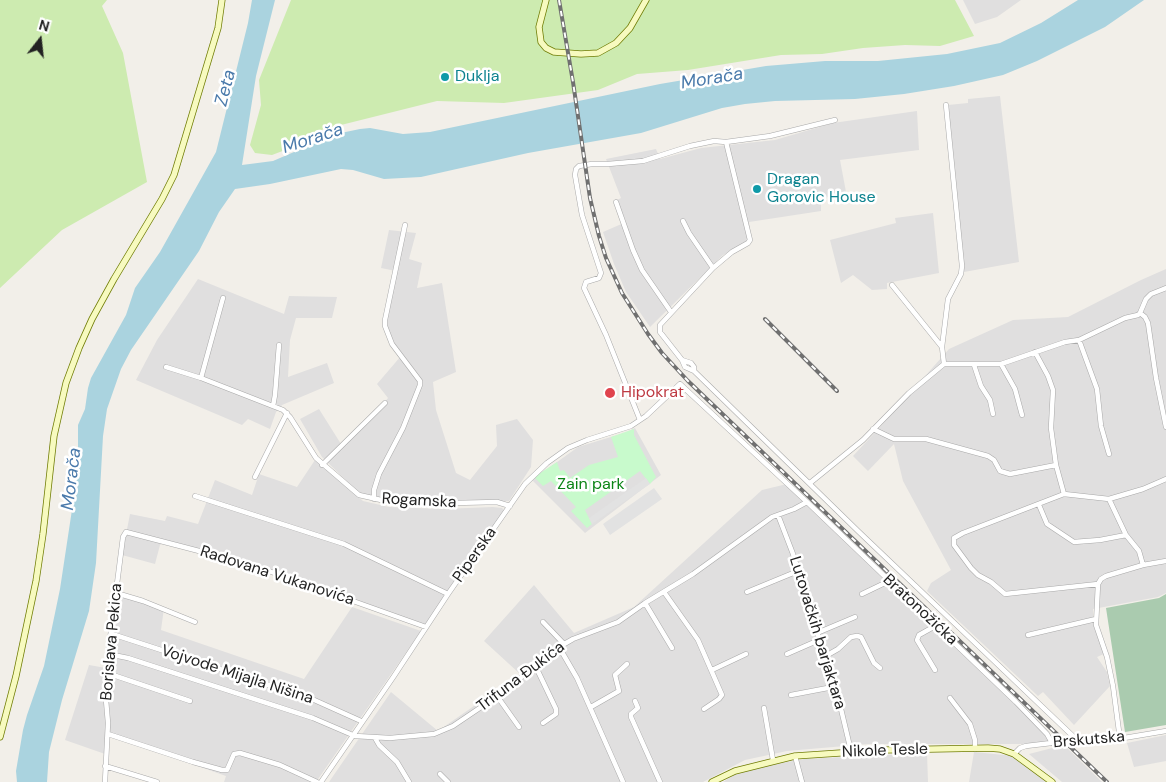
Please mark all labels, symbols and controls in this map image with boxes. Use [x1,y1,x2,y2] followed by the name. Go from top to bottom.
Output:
[15,15,65,65] north arrow
[37,16,52,36] text: N
[679,63,745,95] water label: Morača
[455,67,499,87] place label: Duklja
[211,68,241,108] water label: Zeta
[439,71,451,83] marker: Duklja
[280,119,346,159] water label: Morača
[767,170,876,208] place label: Dragan Gorovic House
[751,183,763,195] marker: Dragan Gorovic House
[621,383,684,403] place label: Hipokrat
[603,386,617,400] marker: Hipokrat
[57,447,87,511] water label: Morača
[557,475,625,495] park label: Zain park
[381,489,457,513] street label: Rogamska
[449,524,501,586] street label: Piperska
[198,542,356,610] street label: Radovana Vukanovića
[785,554,849,712] street label: Lutovačkih barjaktara
[879,570,961,650] street label: Bratonožićka
[97,583,127,701] street label: Borislava Pekica
[473,638,569,716] street label: Trifuna Đukića
[158,641,316,709] street label: Vojvode Mijajla Nišina
[1052,727,1126,753] street label: Brskutska
[842,740,928,762] street label: Nikole Tesle

